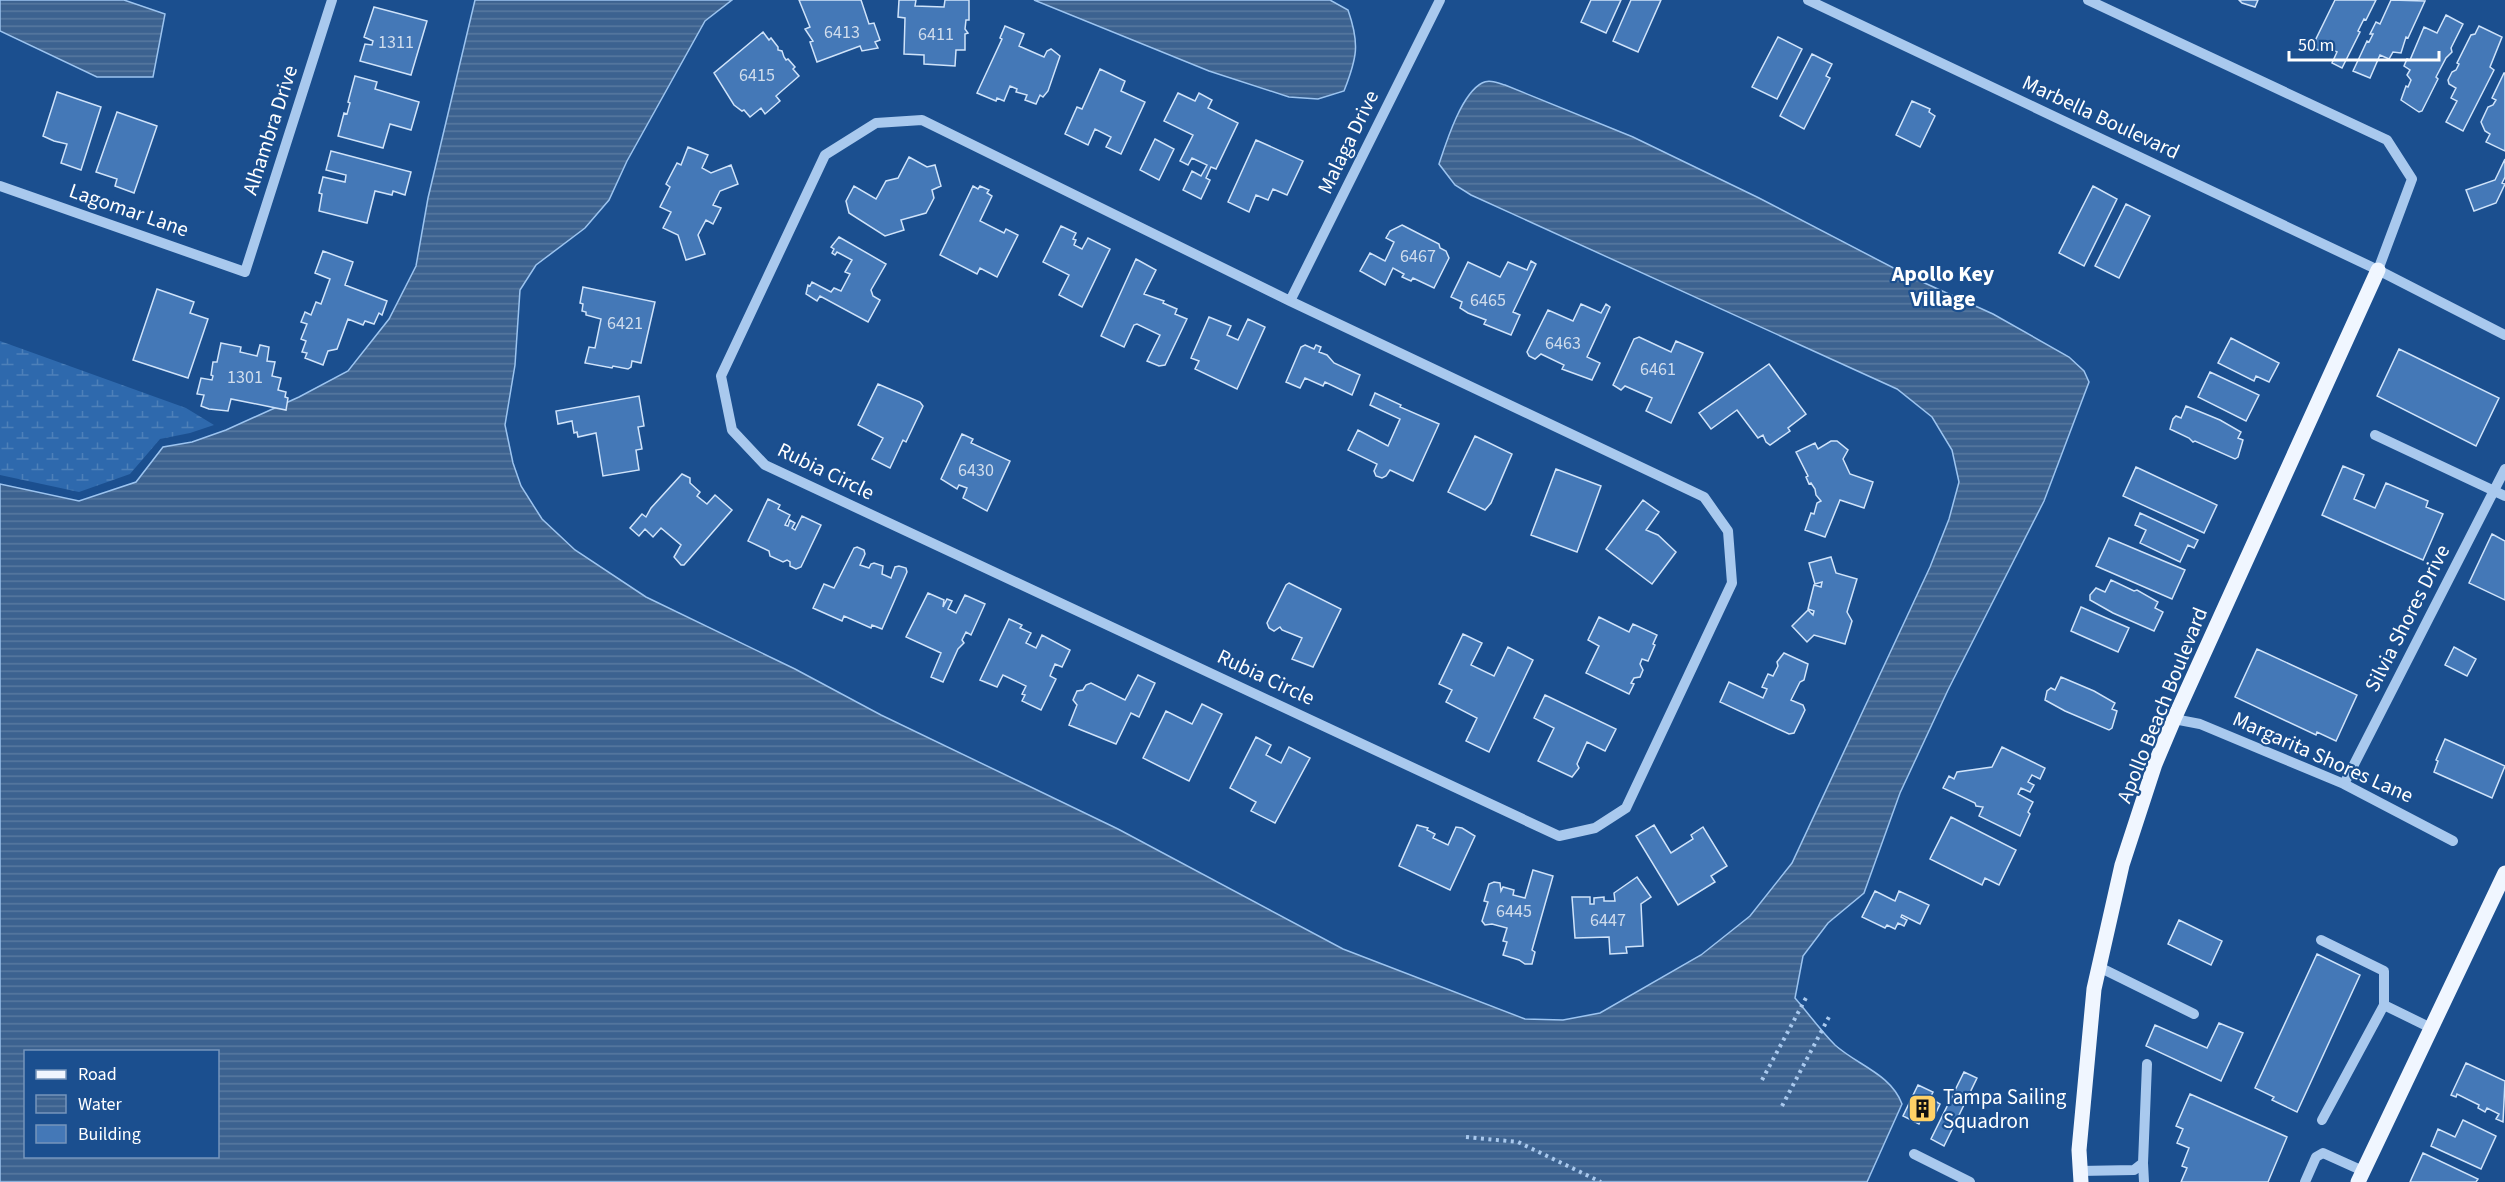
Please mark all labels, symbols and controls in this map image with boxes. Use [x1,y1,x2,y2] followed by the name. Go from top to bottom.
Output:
[824,20,860,45] house number: 6413
[918,22,954,47] house number: 6411
[2289,24,2439,62] scale bar
[378,30,414,55] house number: 1311
[2298,33,2334,58] text: 50 m
[235,61,305,199] street label: Alhambra Drive
[739,63,775,88] house number: 6415
[2017,67,2185,167] street label: Marbella Boulevard
[1310,85,1386,199] street label: Malaga Drive
[65,176,193,244] street label: Lagomar Lane
[1400,244,1436,269] house number: 6467
[1891,258,1995,315] district label: Apollo Key Village
[1470,288,1506,313] house number: 6465
[607,311,643,336] house number: 6421
[1545,331,1581,356] house number: 6463
[1640,357,1676,382] house number: 6461
[227,365,263,390] house number: 1301
[772,435,880,507] street label: Rubia Circle
[958,458,994,483] house number: 6430
[2357,539,2457,697] street label: Silvia Shores Drive
[2109,603,2215,807] street label: Apollo Beach Boulevard
[1212,641,1320,713] street label: Rubia Circle
[2228,704,2418,810] street label: Margarita Shores Lane
[1496,899,1532,924] house number: 6445
[1590,908,1626,933] house number: 6447
[24,1050,219,1158] legend
[78,1062,117,1087] text: Road
[1943,1082,2067,1136] place label: Tampa Sailing Squadron
[78,1092,122,1117] text: Water
[1906,1093,1938,1125] building icon: Tampa Sailing Squadron
[78,1122,141,1147] text: Building

